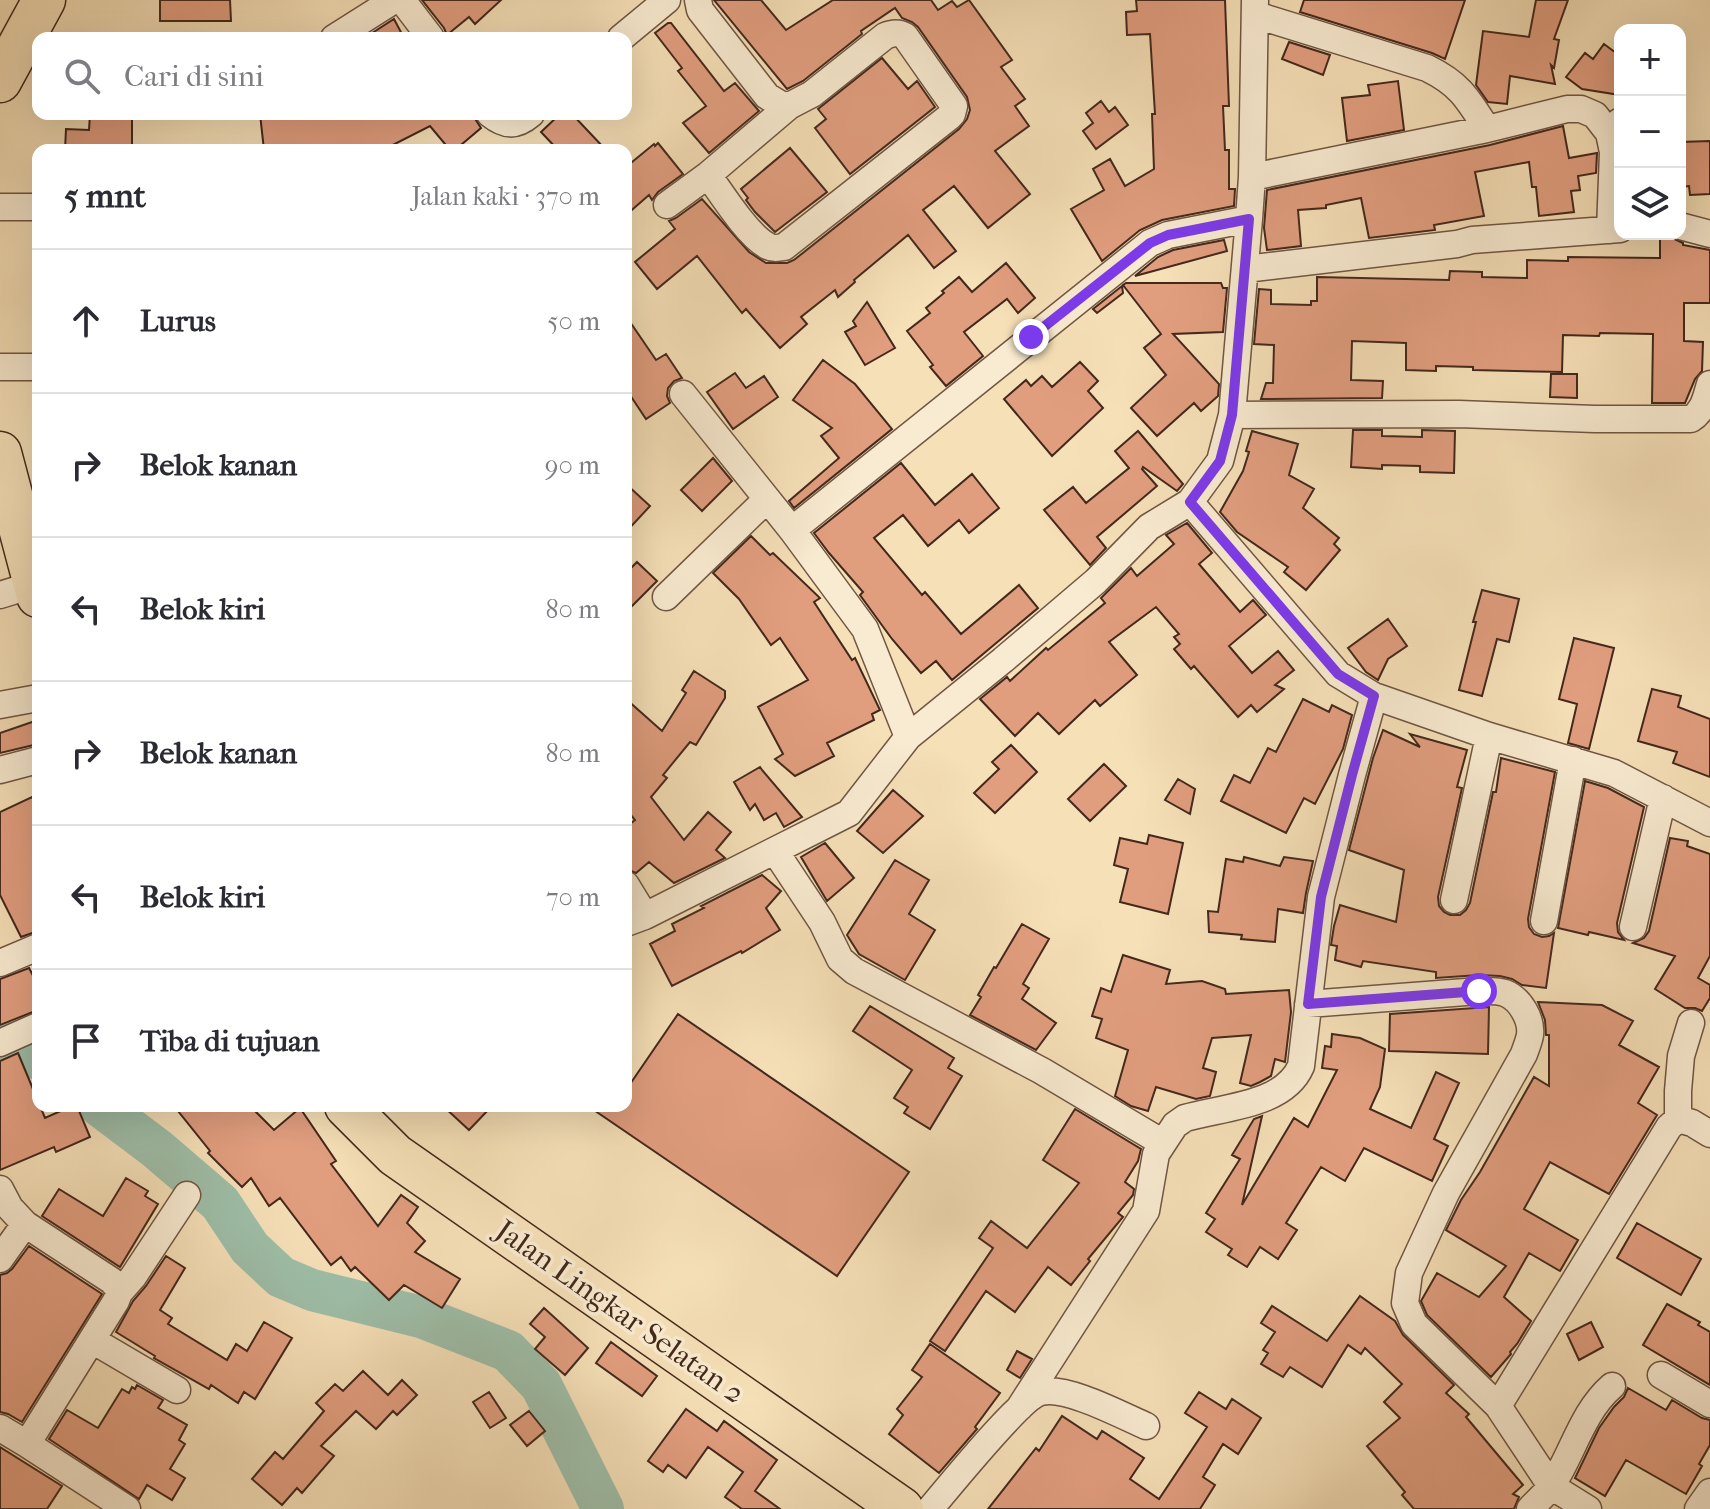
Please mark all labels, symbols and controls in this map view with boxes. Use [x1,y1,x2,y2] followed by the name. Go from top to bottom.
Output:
[1614,24,1686,240] map controls
[1614,24,1686,96] button: +
[32,32,632,120] search box
[60,54,104,98] icon: search
[124,59,264,94] text: Cari di sini
[1614,96,1686,168] button: −
[1614,168,1686,240] button: layers
[64,176,146,216] text: 5 mnt
[411,181,600,212] text: Jalan kaki · 370 m
[64,299,108,343] icon: ahead
[140,304,216,339] text: Lurus
[547,306,600,337] text: 50 m
[1013,319,1049,355] route end
[64,443,108,487] icon: right
[140,448,297,483] text: Belok kanan
[545,450,600,481] text: 90 m
[64,587,108,631] icon: left
[140,592,265,627] text: Belok kiri
[545,594,600,625] text: 80 m
[64,731,108,775] icon: right
[140,736,297,771] text: Belok kanan
[545,738,600,769] text: 80 m
[64,875,108,919] icon: left
[140,880,265,915] text: Belok kiri
[546,882,600,913] text: 70 m
[1461,973,1497,1009] route start
[64,1019,108,1063] icon: arrive
[140,1024,320,1059] text: Tiba di tujuan
[487,1212,751,1411] street label: Jalan Lingkar Selatan 2

